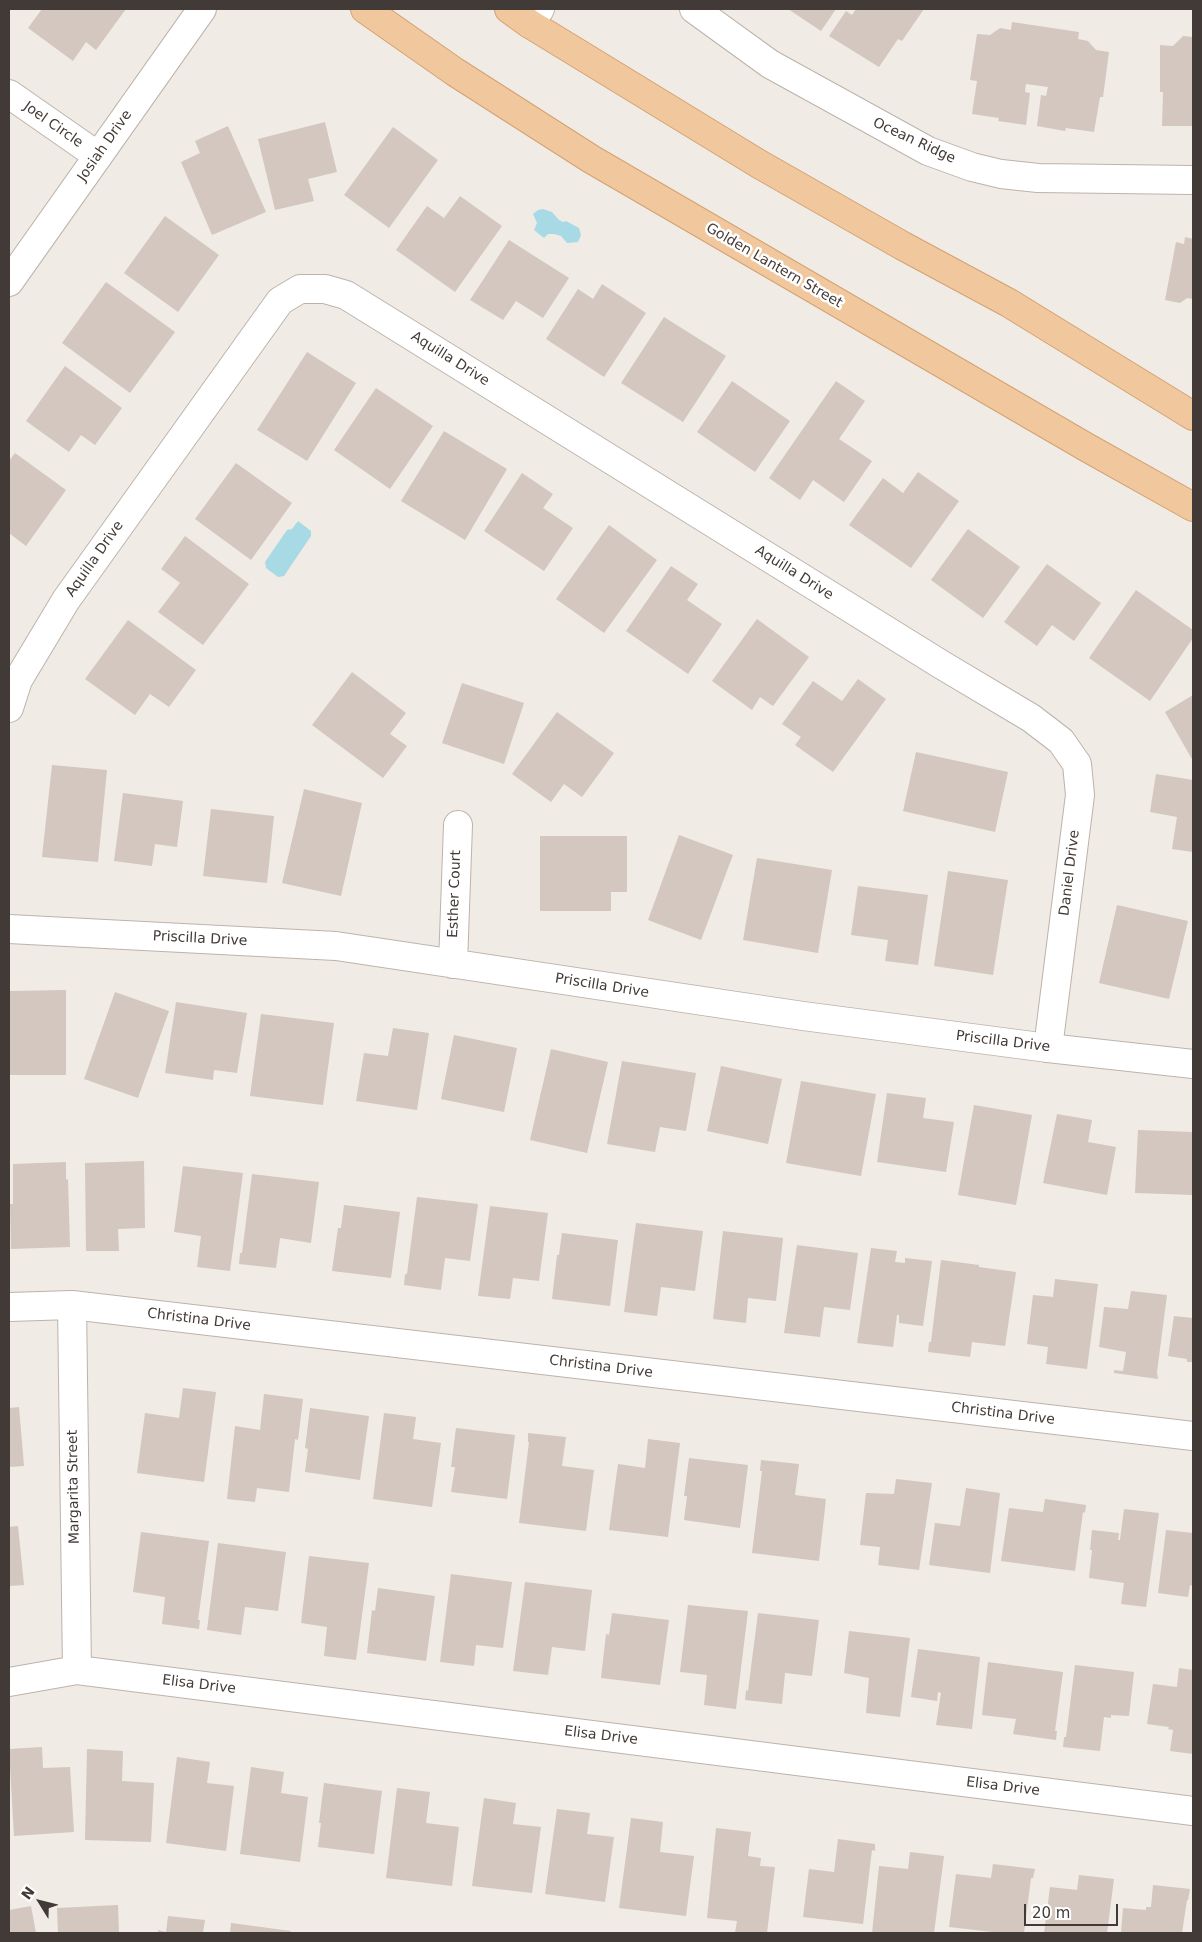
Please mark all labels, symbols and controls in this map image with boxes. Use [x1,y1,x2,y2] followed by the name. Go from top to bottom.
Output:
[20,98,86,152] street label: Joel Circle
[74,107,136,185] street label: Josiah Drive
[870,115,958,167] street label: Ocean Ridge
[703,220,845,312] street label: Golden Lantern Street
[408,328,492,390] street label: Aquilla Drive
[63,518,127,600] street label: Aquilla Drive
[752,542,836,604] street label: Aquilla Drive
[1056,829,1084,917] street label: Daniel Drive
[445,850,465,938] street label: Esther Court
[152,928,248,950] street label: Priscilla Drive
[554,970,650,1002] street label: Priscilla Drive
[955,1028,1051,1056] street label: Priscilla Drive
[146,1305,252,1335] street label: Christina Drive
[548,1352,654,1382] street label: Christina Drive
[950,1399,1056,1429] street label: Christina Drive
[65,1430,83,1544] street label: Margarita Street
[161,1672,237,1698] street label: Elisa Drive
[563,1723,639,1749] street label: Elisa Drive
[965,1774,1041,1800] street label: Elisa Drive
[15,1877,65,1927] north arrow
[18,1884,38,1903] text: N
[1027,1894,1121,1926] scale bar
[1032,1904,1070,1922] text: 20 m

